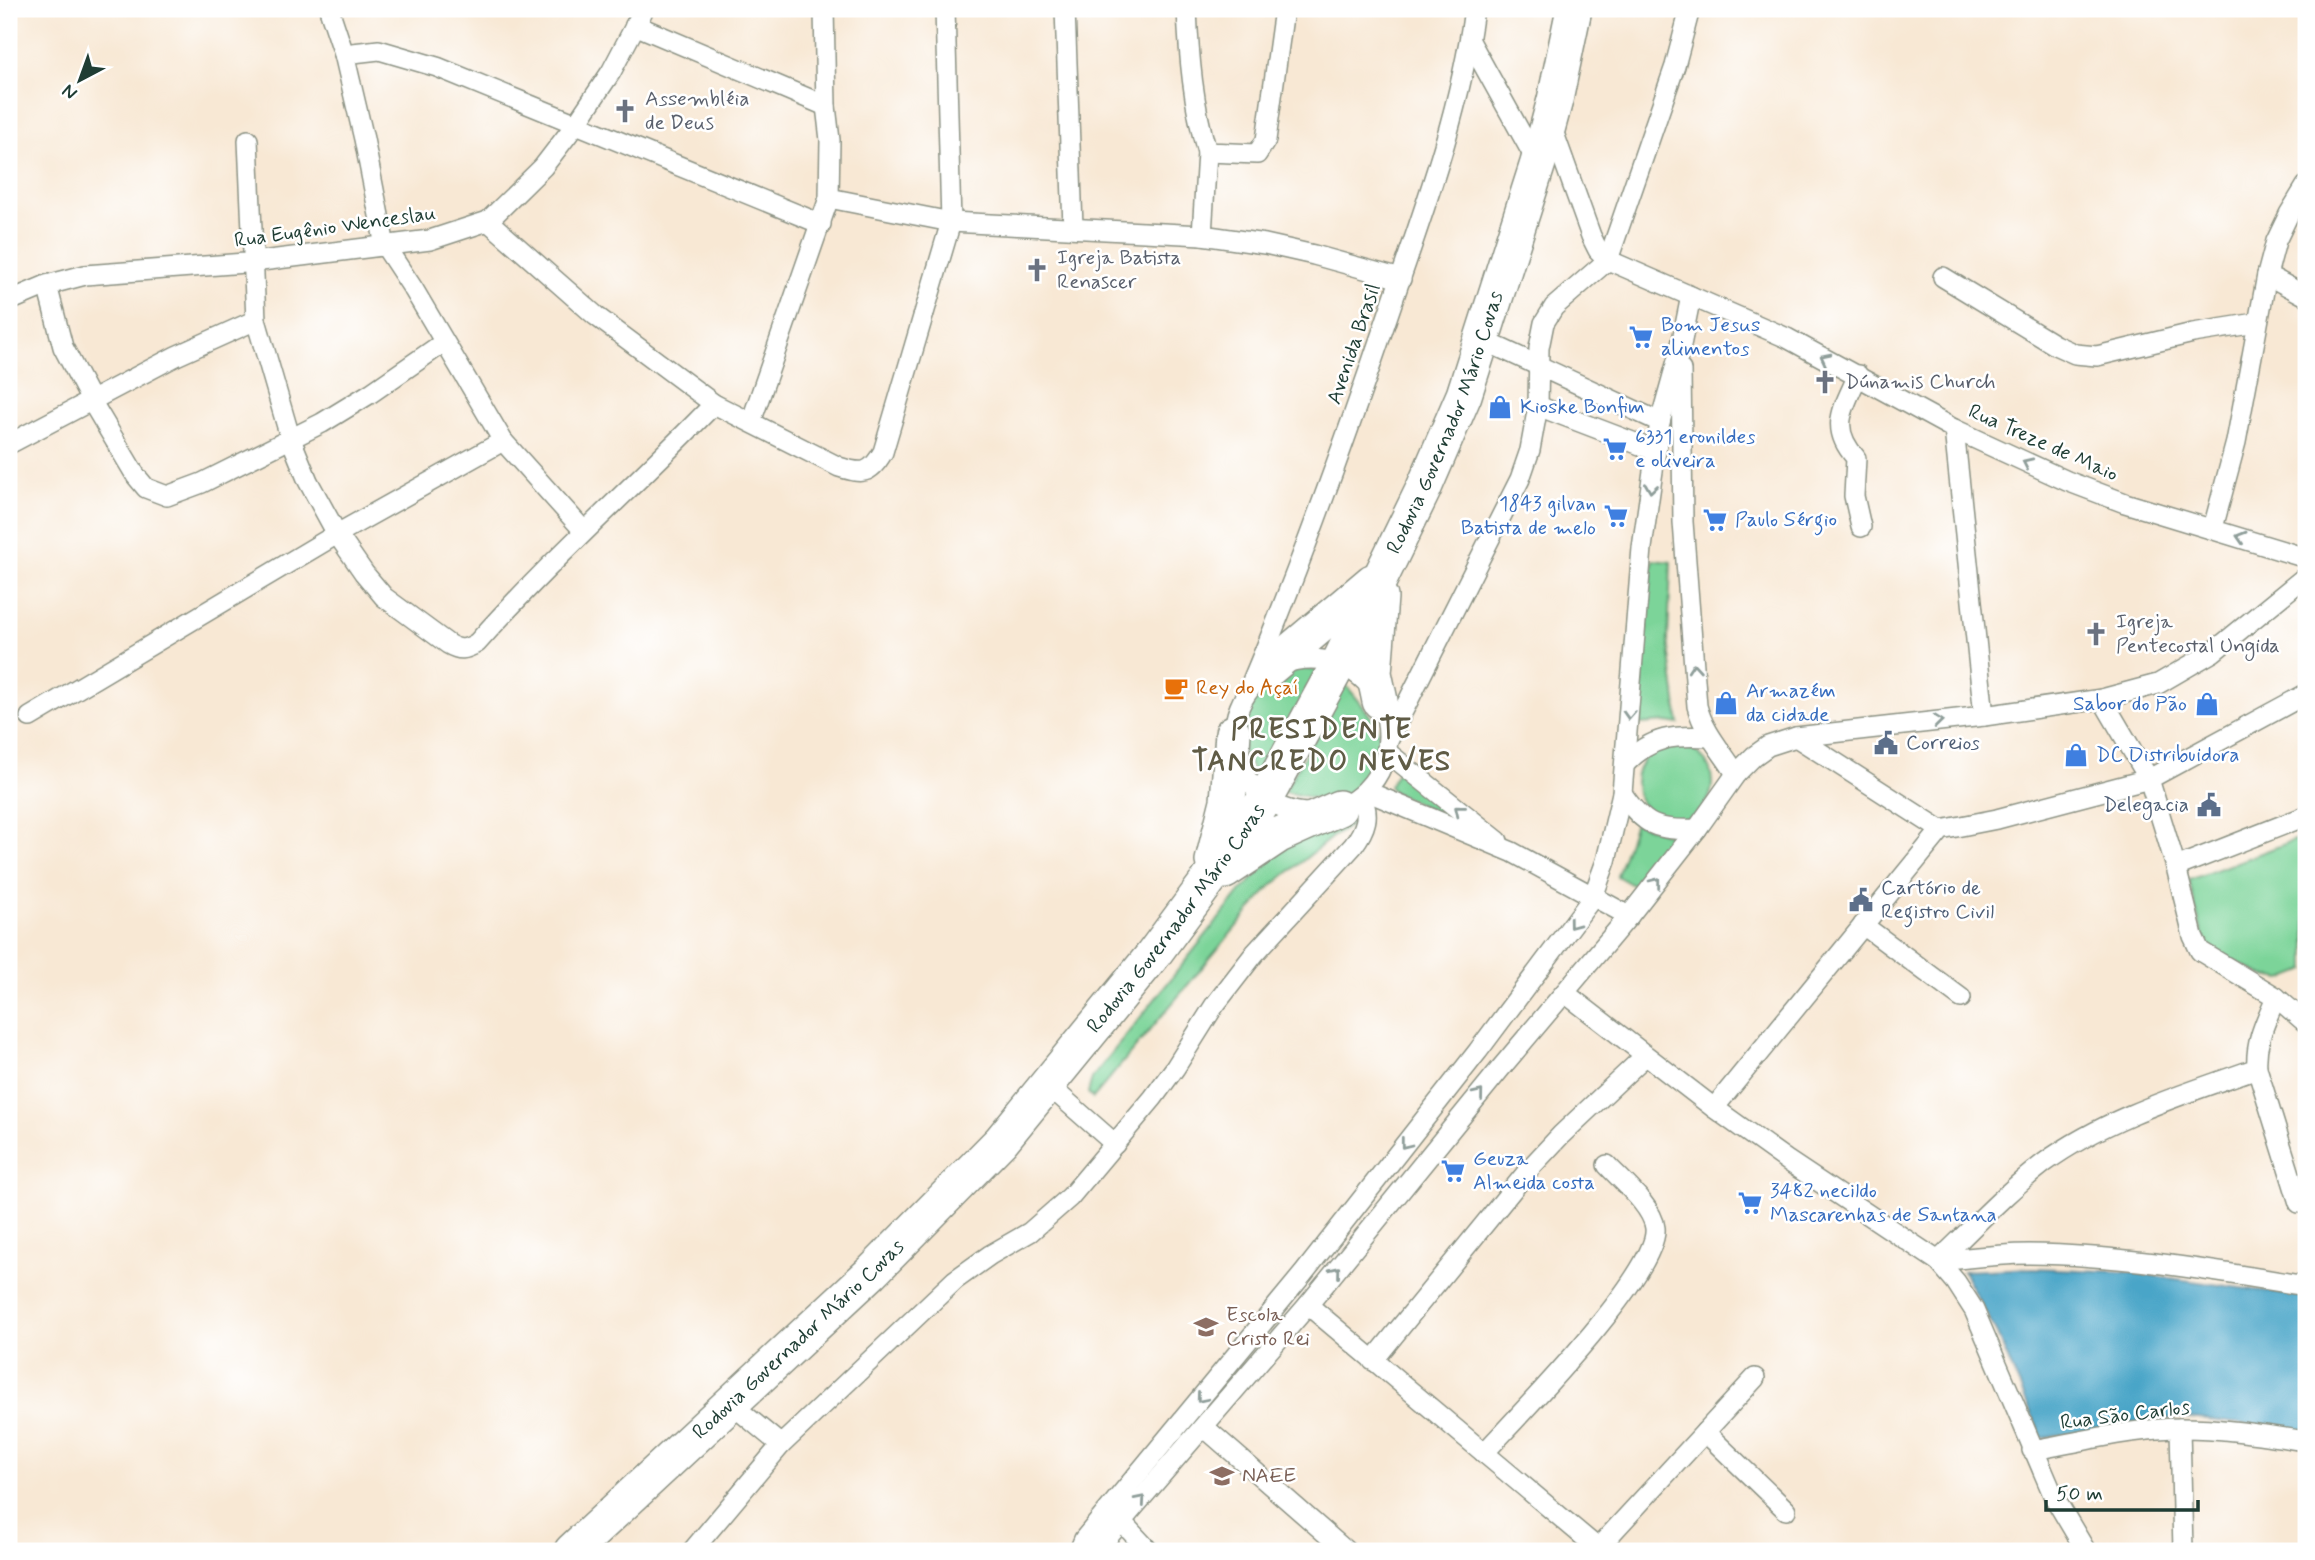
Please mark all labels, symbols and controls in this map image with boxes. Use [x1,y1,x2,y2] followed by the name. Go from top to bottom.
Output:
[46,46,116,116] north arrow
[57,78,83,105] text: N
[645,85,749,137] place label: Assembléia de Deus
[611,97,639,125] church icon: Assembléia de Deus
[232,199,438,255] street label: Rua Eugênio Wenceslau
[1057,244,1181,296] place label: Igreja Batista Renascer
[1023,256,1051,284] church icon: Igreja Batista Renascer
[1320,280,1388,408] street label: Avenida Brasil
[1380,288,1510,559] street label: Rodovia Governador Mário Covas
[1661,311,1760,363] place label: Bom Jesus alimentos
[1627,323,1655,351] supermarket icon: Bom Jesus alimentos
[1820,352,1832,366] one-way arrow
[1811,368,1839,396] church icon: Dúnamis Church
[1845,368,1996,396] place label: Dúnamis Church
[1486,393,1514,421] shop icon: Kioske Bonfim
[1520,393,1645,421] place label: Kioske Bonfim
[1964,397,2122,489] street label: Rua Treze de Maio
[1635,423,1755,475] place label: 6331 eronildes e oliveira
[1601,435,1629,463] supermarket icon: 6331 eronildes e oliveira
[2021,457,2034,471] one-way arrow
[1643,482,1658,494] one-way arrow
[1461,490,1596,542] place label: 1843 gilvan Batista de melo
[1602,502,1630,530] supermarket icon: 1843 gilvan Batista de melo
[1701,506,1729,534] supermarket icon: Paulo Sérgio
[1735,506,1837,536] place label: Paulo Sérgio
[2235,531,2247,546] one-way arrow
[2116,608,2280,661] place label: Igreja Pentecostal Ungida
[2082,620,2110,648] church icon: Igreja Pentecostal Ungida
[1687,662,1702,673] one-way arrow
[1162,674,1190,702] cafe icon: Rey do Açaí
[1196,674,1299,702] place label: Rey do Açaí
[1746,677,1836,729] place label: Armazém da cidade
[1712,689,1740,717] shop icon: Armazém da cidade
[2073,690,2187,718] place label: Sabor do Pão
[2193,690,2221,718] shop icon: Sabor do Pão
[1621,709,1636,720] one-way arrow
[1192,712,1452,781] district label: PRESIDENTE TANCREDO NEVES
[1932,713,1944,728] one-way arrow
[1872,729,1900,757] public building icon: Correios
[1906,729,1980,757] place label: Correios
[2062,741,2090,769] shop icon: DC Distribuidora
[2096,741,2239,769] place label: DC Distribuidora
[2103,791,2189,820] place label: Delegacia
[2195,791,2223,819] public building icon: Delegacia
[1081,798,1272,1039] street label: Rodovia Governador Mário Covas
[1454,805,1467,818] one-way arrow
[1881,874,1994,928] place label: Cartório de Registro Civil
[1647,877,1660,889] one-way arrow
[1847,886,1875,914] public building icon: Cartório de Registro Civil
[1568,916,1581,929] one-way arrow
[1471,1090,1484,1102] one-way arrow
[1401,1137,1414,1149] one-way arrow
[1473,1145,1595,1197] place label: Geuza Almeida costa
[1439,1157,1467,1185] supermarket icon: Geuza Almeida costa
[1770,1177,1997,1229] place label: 3482 necildo Mascarenhas de Santana
[1736,1189,1764,1217] supermarket icon: 3482 necildo Mascarenhas de Santana
[686,1233,911,1446] street label: Rodovia Governador Mário Covas
[1327,1266,1340,1278] one-way arrow
[1226,1301,1310,1353] place label: Escola Cristo Rei
[1192,1313,1220,1341] school or university icon: Escola Cristo Rei
[1197,1390,1210,1402] one-way arrow
[2059,1393,2191,1437] street label: Rua São Carlos
[1208,1462,1236,1490] school or university icon: NAEE
[1242,1462,1296,1490] place label: NAEE
[2046,1469,2198,1513] scale bar
[2056,1480,2103,1508] text: 50 m
[1133,1496,1145,1509] one-way arrow

